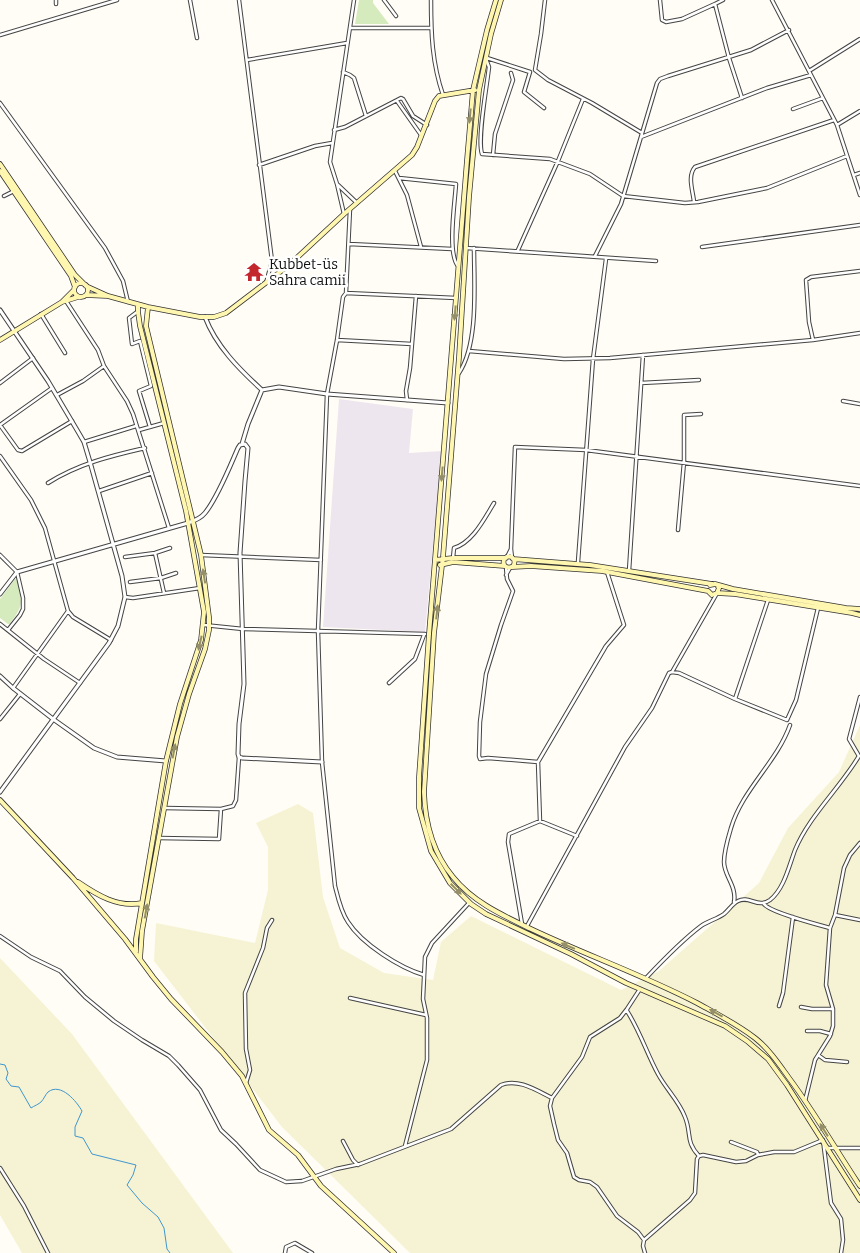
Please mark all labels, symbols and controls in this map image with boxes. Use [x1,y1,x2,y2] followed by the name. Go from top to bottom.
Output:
[466,108,474,124] one-way arrow
[269,256,346,289] place label: Kubbet-üs Sahra camii
[243,261,265,283] temple icon: Kubbet-üs Sahra camii
[451,305,459,321] one-way arrow
[438,467,446,483] one-way arrow
[200,568,208,584] one-way arrow
[433,604,441,620] one-way arrow
[196,636,204,651] one-way arrow
[171,742,179,758] one-way arrow
[449,883,461,895] one-way arrow
[143,902,151,918] one-way arrow
[560,942,575,950] one-way arrow
[708,1009,723,1017] one-way arrow
[819,1124,829,1137] one-way arrow

